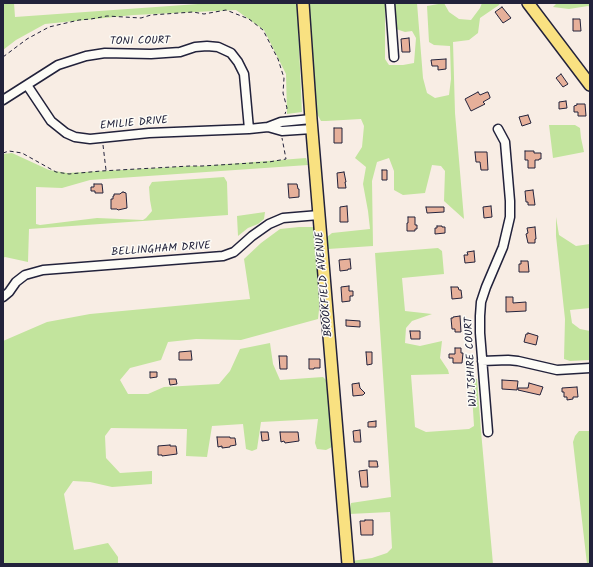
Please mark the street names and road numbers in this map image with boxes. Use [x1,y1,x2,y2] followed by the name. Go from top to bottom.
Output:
[110,35,170,49] street label: TONI COURT
[100,114,168,134] street label: EMILIE DRIVE
[314,231,336,337] street label: BROOKFIELD AVENUE
[111,240,211,260] street label: BELLINGHAM DRIVE
[463,317,481,407] street label: WILTSHIRE COURT

